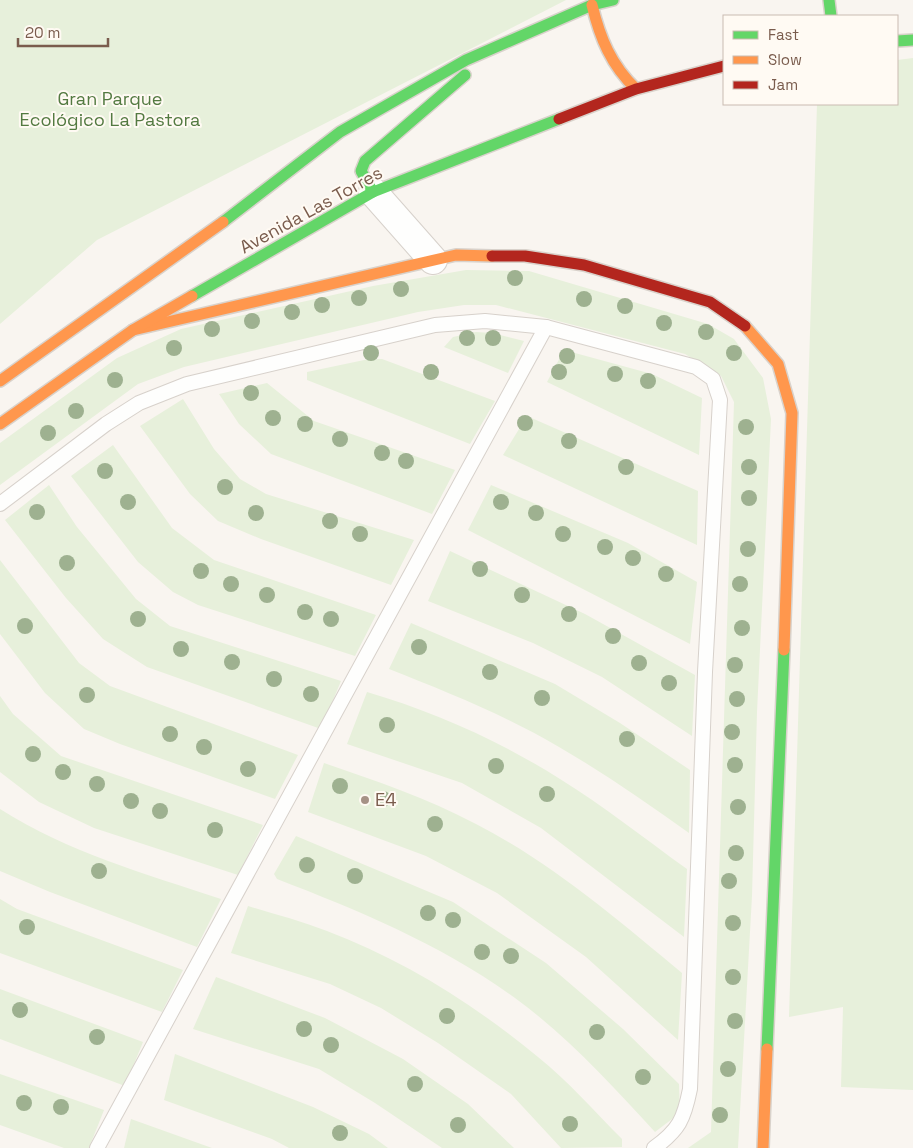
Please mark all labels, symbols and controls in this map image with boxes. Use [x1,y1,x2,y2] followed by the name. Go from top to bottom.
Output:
[18,15,108,47] scale bar
[723,15,898,105] legend
[25,23,60,42] text: 20 m
[768,25,799,44] text: Fast
[768,50,802,69] text: Slow
[768,75,798,94] text: Jam
[20,87,200,131] park label: Gran Parque Ecológico La Pastora
[235,161,386,258] street label: Avenida Las Torres
[375,788,396,811] place label: E4
[359,794,371,806] marker: E4

